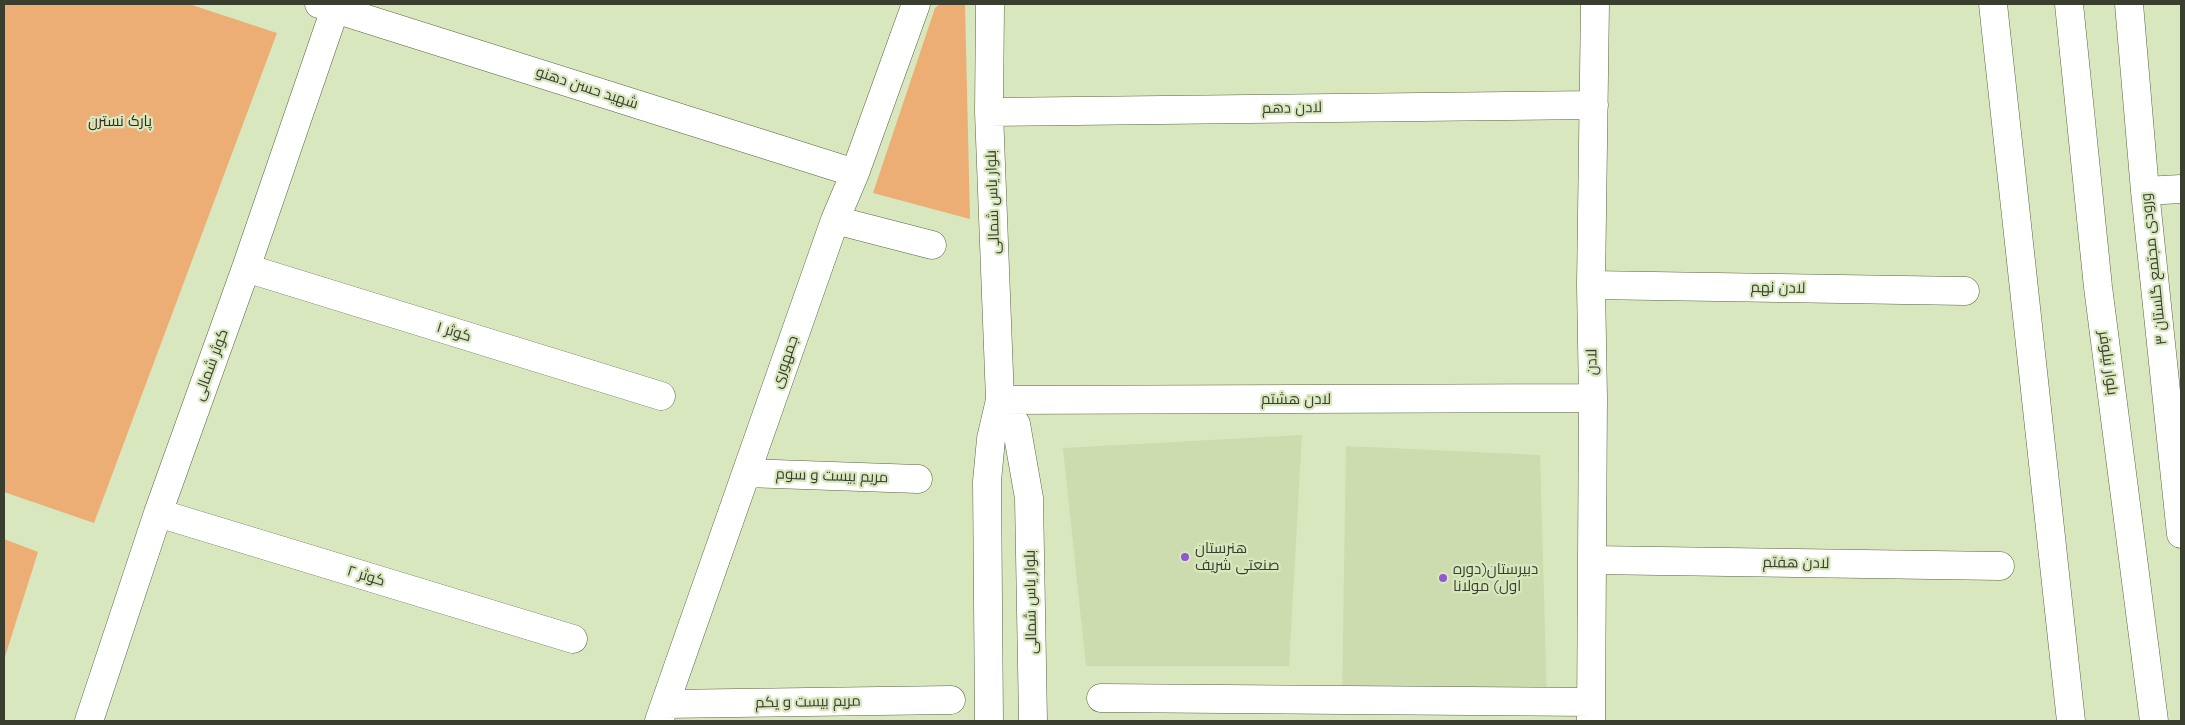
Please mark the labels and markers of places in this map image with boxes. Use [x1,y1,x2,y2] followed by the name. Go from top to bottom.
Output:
[1195,539,1279,574] place label: هنرستان صنعتی شریف
[1179,551,1191,563] marker: هنرستان صنعتی شریف
[1453,560,1538,595] place label: دبیرستان(دوره اول) مولانا
[1437,572,1449,584] marker: دبیرستان(دوره اول) مولانا

